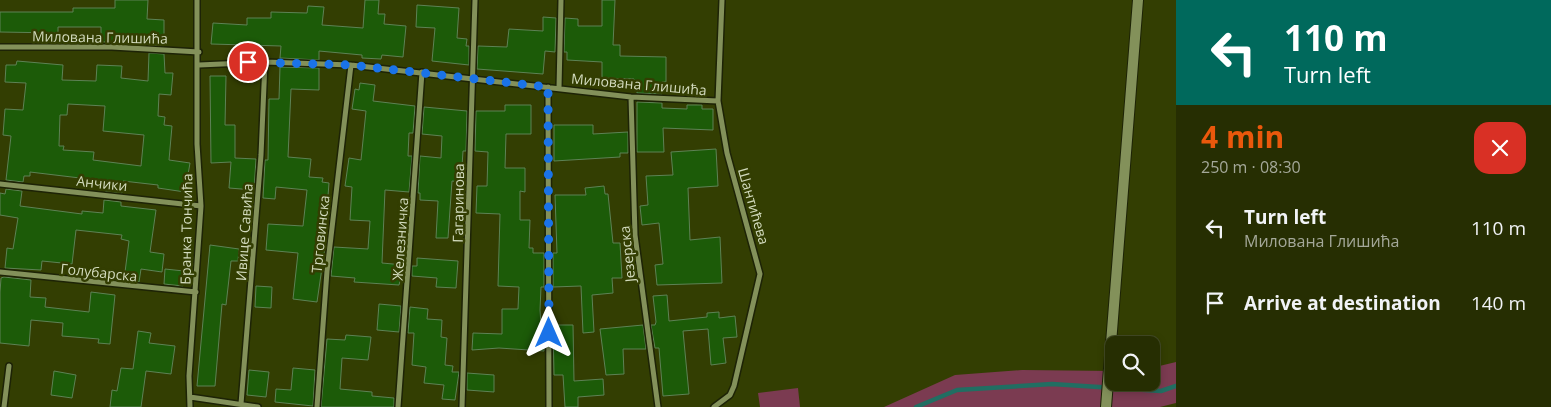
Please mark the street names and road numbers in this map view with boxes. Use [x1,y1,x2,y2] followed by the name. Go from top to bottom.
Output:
[32,26,168,48] street label: Милована Глишића
[570,69,708,99] street label: Милована Глишића
[448,163,468,243] street label: Гагаринова
[734,165,774,247] street label: Шантићева
[76,171,128,195] street label: Анчики
[176,173,196,285] street label: Бранка Тончића
[231,183,257,281] street label: Ивице Савића
[306,194,334,274] street label: Трговинска
[388,197,412,281] street label: Железничка
[615,225,640,285] street label: Језерска
[60,259,138,285] street label: Голубарска

